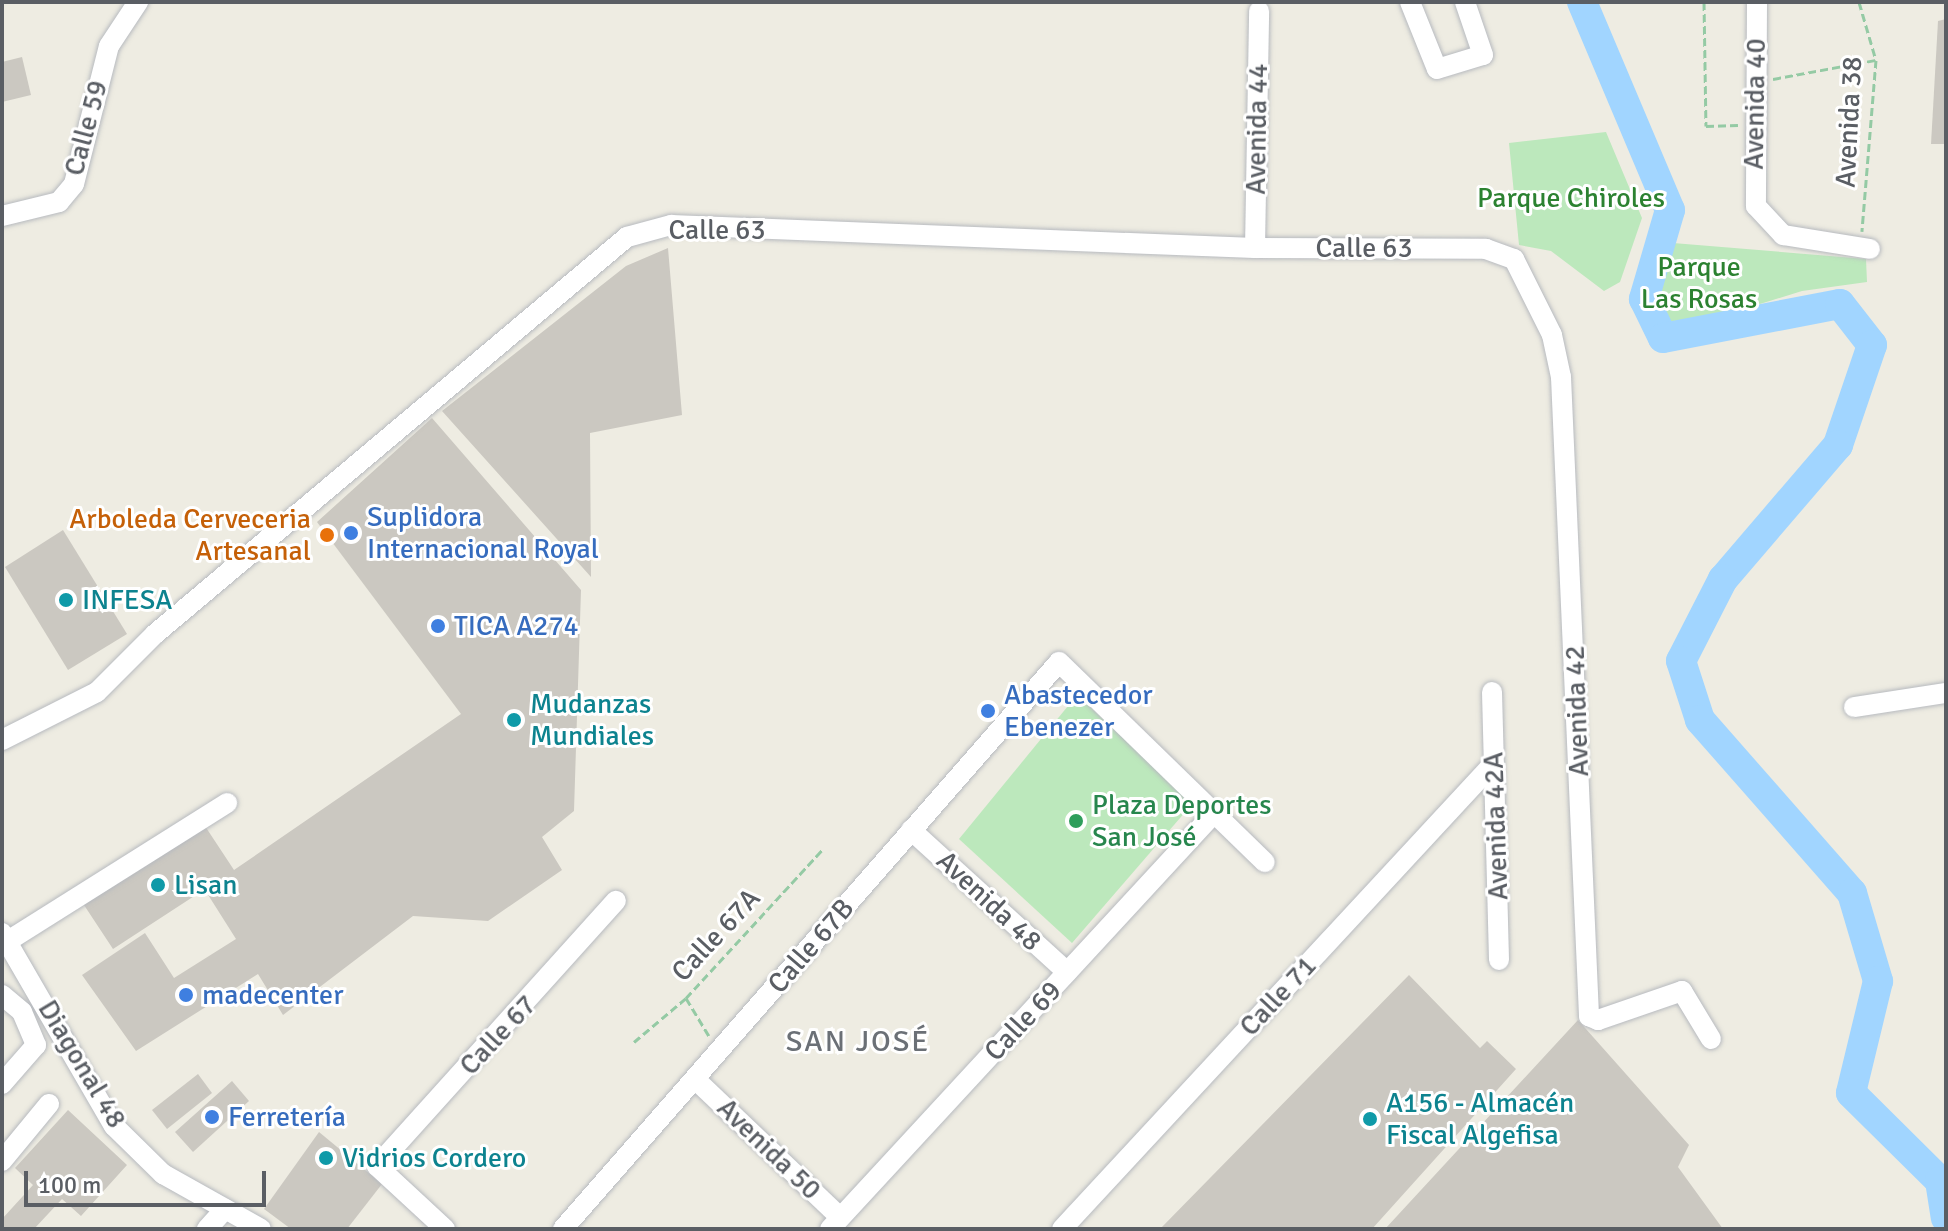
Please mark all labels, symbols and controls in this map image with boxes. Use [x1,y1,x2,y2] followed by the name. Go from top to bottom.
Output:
[1737,38,1773,170] street label: Avenida 40
[1829,56,1869,188] street label: Avenida 38
[1239,63,1275,195] street label: Avenida 44
[57,77,115,179] street label: Calle 59
[1477,181,1665,215] park label: Parque Chiroles
[668,213,766,247] street label: Calle 63
[1315,231,1413,265] street label: Calle 63
[1641,250,1757,316] park label: Parque Las Rosas
[367,500,599,566] place label: Suplidora Internacional Royal
[69,502,311,568] place label: Arboleda Cerveceria Artesanal
[342,524,360,542] marker: Suplidora Internacional Royal
[318,526,336,544] marker: Arboleda Cerveceria Artesanal
[82,583,172,617] place label: INFESA
[57,591,75,609] marker: INFESA
[454,609,579,643] place label: TICA A274
[429,617,447,635] marker: TICA A274
[1558,645,1596,777] street label: Avenida 42
[1004,678,1153,744] place label: Abastecedor Ebenezer
[530,687,654,753] place label: Mudanzas Mundiales
[979,702,997,720] marker: Abastecedor Ebenezer
[505,711,523,729] marker: Mudanzas Mundiales
[1477,751,1515,901] street label: Avenida 42A
[1092,788,1271,854] place label: Plaza Deportes San José
[1067,812,1085,830] marker: Plaza Deportes San José
[930,844,1048,958] street label: Avenida 48
[174,868,237,902] place label: Lisan
[149,876,167,894] marker: Lisan
[665,882,767,988] street label: Calle 67A
[761,892,861,1000] street label: Calle 67B
[1233,949,1323,1043] street label: Calle 71
[978,974,1068,1068] street label: Calle 69
[202,978,343,1012] place label: madecenter
[177,986,195,1004] marker: madecenter
[453,988,543,1082] street label: Calle 67
[31,994,133,1134] street label: Diagonal 48
[786,1024,930,1060] district label: SAN JOSÉ
[1386,1086,1574,1152] place label: A156 - Almacén Fiscal Algefisa
[710,1091,828,1207] street label: Avenida 50
[228,1100,346,1134] place label: Ferretería
[203,1108,221,1126] marker: Ferretería
[1361,1110,1379,1128] marker: A156 - Almacén Fiscal Algefisa
[342,1141,526,1175] place label: Vidrios Cordero
[317,1149,335,1167] marker: Vidrios Cordero
[28,1155,270,1205] scale bar
[38,1170,101,1200] text: 100 m

